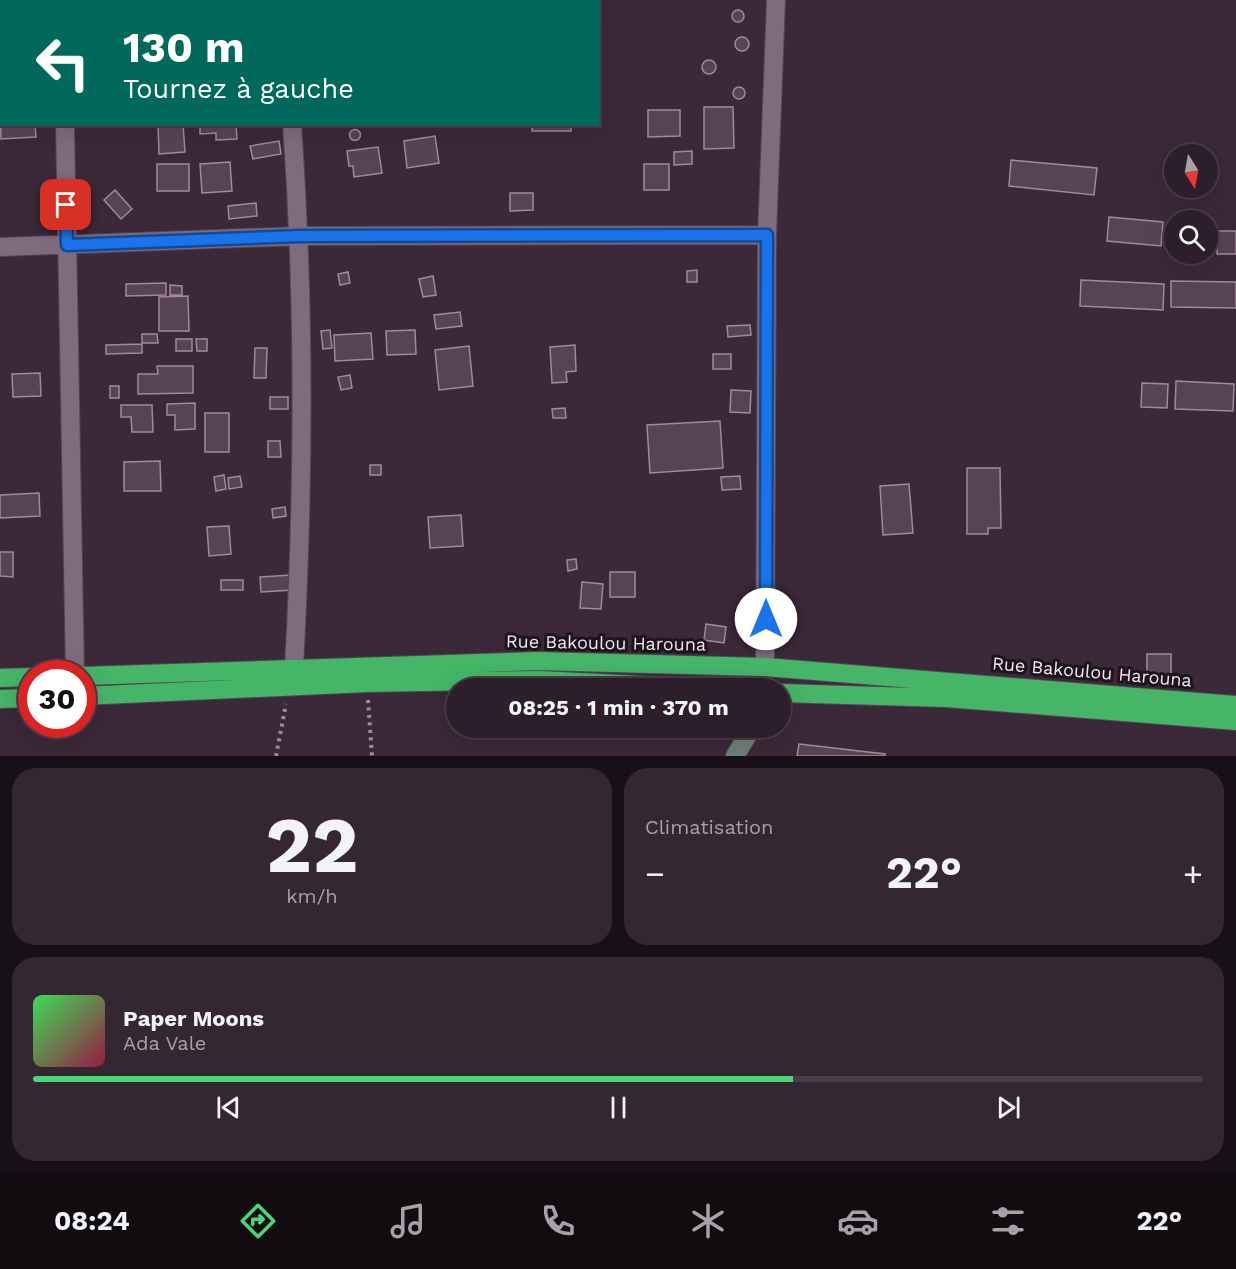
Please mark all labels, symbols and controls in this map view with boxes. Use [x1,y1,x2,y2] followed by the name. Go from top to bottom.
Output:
[123,23,245,72] text: 130 m
[24,24,102,102] icon: left
[123,73,354,105] text: Tournez à gauche
[1164,144,1218,198] north arrow
[1164,144,1218,264] map controls
[40,179,91,230] pin
[49,188,82,221] icon: arrive
[1164,210,1218,264] button: search
[734,587,798,651] position arrow
[506,630,706,655] street label: Rue Bakoulou Harouna
[991,652,1193,691] street label: Rue Bakoulou Harouna
[18,660,96,738] speed limit sign: 30
[508,695,729,720] text: 08:25 · 1 min · 370 m
[266,799,358,891] text: 22
[645,815,773,839] text: Climatisation
[886,846,962,899] text: 22°
[645,854,665,893] text: −
[1183,854,1203,893] text: +
[286,884,338,908] text: km/h
[123,1006,264,1031] text: Paper Moons
[123,1031,206,1055] text: Ada Vale
[212,1091,245,1124] icon: previous
[602,1091,635,1124] icon: pause
[992,1091,1025,1124] icon: next
[237,1200,279,1242] icon: directions
[387,1200,429,1242] icon: music
[537,1200,579,1242] icon: phone
[687,1200,729,1242] icon: climate
[837,1200,879,1242] icon: car
[987,1200,1029,1242] icon: filters
[54,1205,130,1237] text: 08:24
[1137,1205,1182,1237] text: 22°

